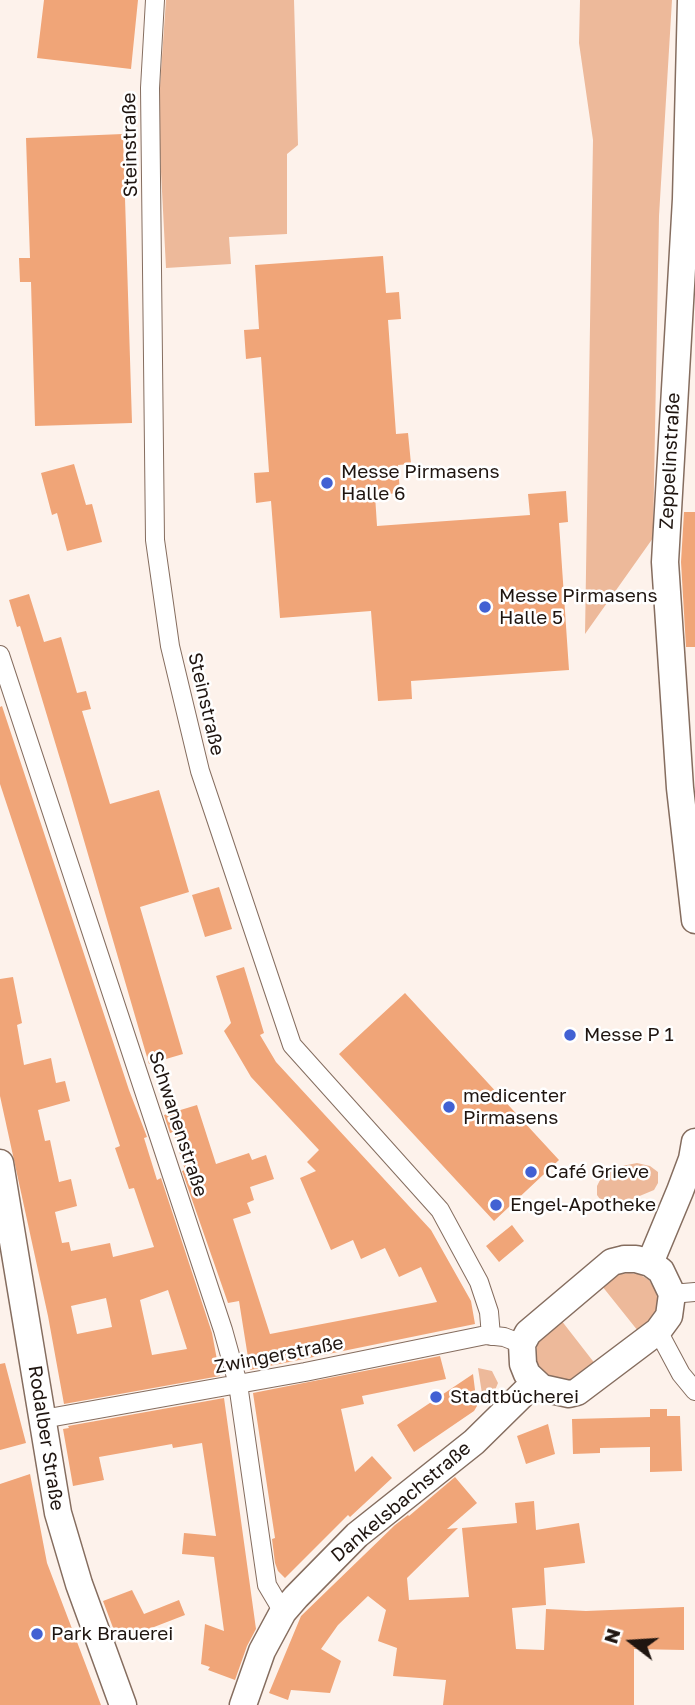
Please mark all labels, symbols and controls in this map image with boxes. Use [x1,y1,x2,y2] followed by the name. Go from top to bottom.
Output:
[118,92,142,198] street label: Steinstraße
[655,392,685,530] street label: Zeppelinstraße
[341,461,500,505] place label: Messe Pirmasens Halle 6
[319,475,335,491] marker: Messe Pirmasens Halle 6
[499,585,658,629] place label: Messe Pirmasens Halle 5
[477,599,493,615] marker: Messe Pirmasens Halle 5
[183,650,229,758] street label: Steinstraße
[584,1024,674,1046] place label: Messe P 1
[562,1027,578,1043] marker: Messe P 1
[144,1048,212,1200] street label: Schwanenstraße
[463,1085,567,1129] place label: medicenter Pirmasens
[441,1099,457,1115] marker: medicenter Pirmasens
[545,1161,649,1183] place label: Café Grieve
[523,1164,539,1180] marker: Café Grieve
[510,1194,656,1216] place label: Engel-Apotheke
[488,1197,504,1213] marker: Engel-Apotheke
[213,1331,345,1379] street label: Zwingerstraße
[23,1364,69,1512] street label: Rodalber Straße
[450,1386,579,1408] place label: Stadtbücherei
[428,1389,444,1405] marker: Stadtbücherei
[327,1437,475,1567] street label: Dankelsbachstraße
[597,1607,667,1677] north arrow
[51,1623,173,1645] place label: Park Brauerei
[598,1625,625,1646] text: N
[29,1626,45,1642] marker: Park Brauerei

